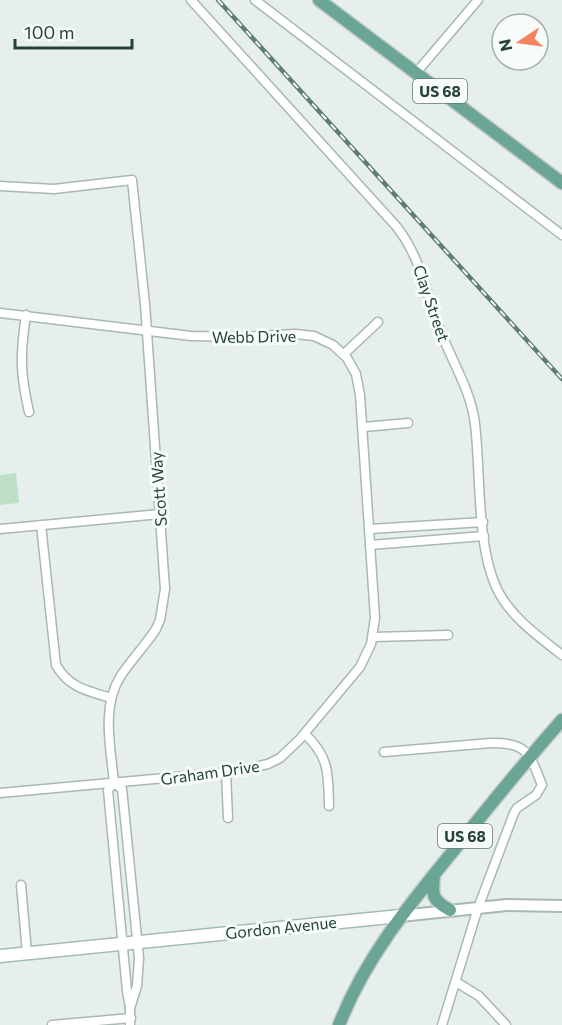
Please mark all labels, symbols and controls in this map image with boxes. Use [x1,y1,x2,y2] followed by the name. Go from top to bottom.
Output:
[15,12,132,50] scale bar
[490,12,550,72] north arrow
[24,21,74,43] text: 100 m
[494,38,516,53] text: N
[413,79,467,103] road number: US 68
[410,262,454,344] street label: Clay Street
[212,326,296,346] street label: Webb Drive
[146,451,170,527] street label: Scott Way
[159,756,261,788] street label: Graham Drive
[438,824,492,848] road number: US 68
[224,912,338,942] street label: Gordon Avenue

